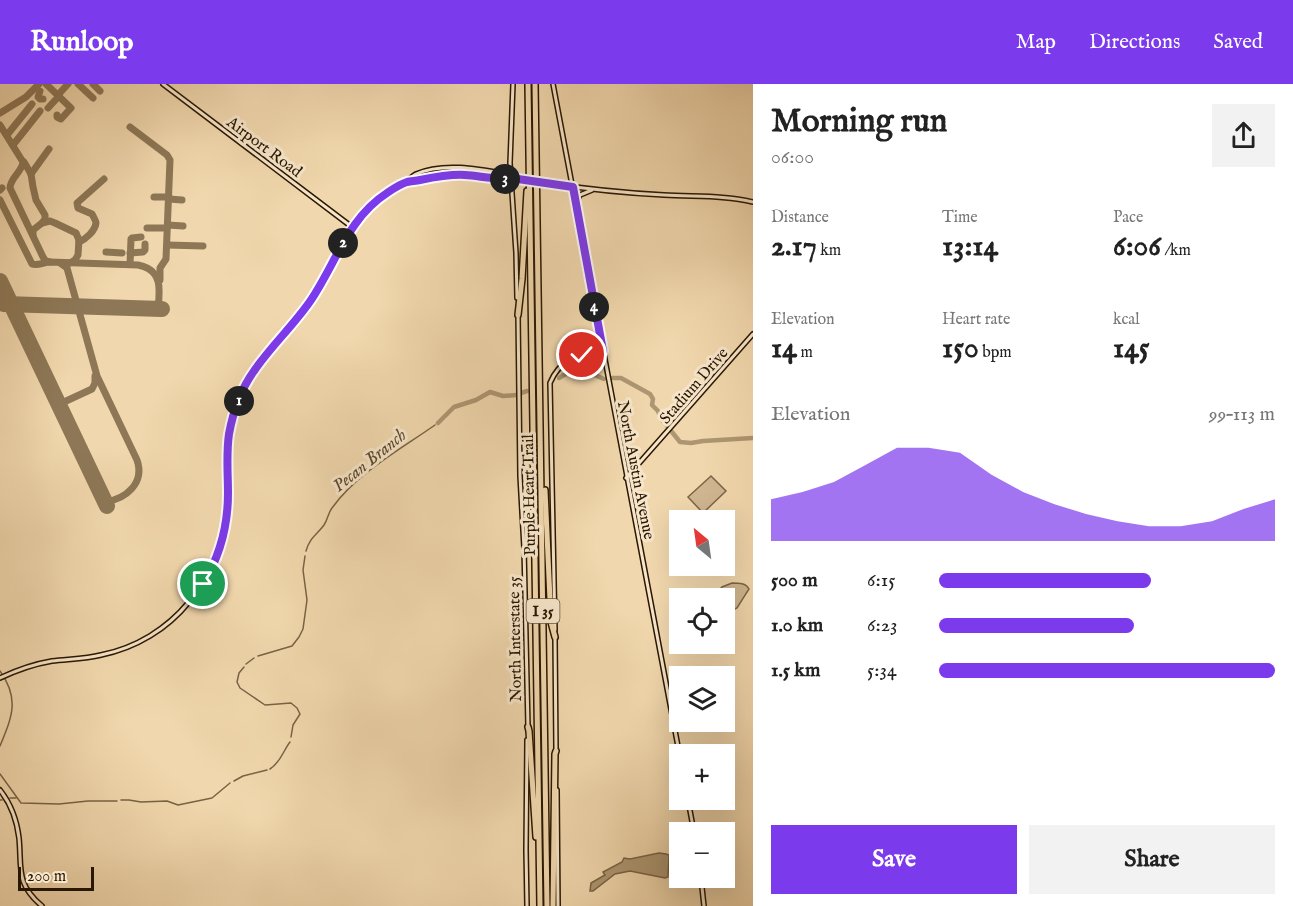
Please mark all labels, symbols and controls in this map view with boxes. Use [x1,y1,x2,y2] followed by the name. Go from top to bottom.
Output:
[30,25,133,60] text: Runloop
[1016,29,1056,56] text: Map
[1089,29,1180,56] text: Directions
[1213,29,1263,56] text: Saved
[771,101,947,143] text: Morning run
[1212,104,1275,167] button: share
[221,112,306,183] street label: Airport Road
[771,145,814,170] text: 06:00
[490,164,520,194] pin: 3
[502,169,508,189] text: 3
[771,208,829,228] text: Distance
[942,208,978,228] text: Time
[1113,208,1143,228] text: Pace
[328,228,358,258] pin: 2
[771,228,817,266] text: 2.17
[942,228,998,266] text: 13:14
[1113,228,1161,266] text: 6:06
[339,233,347,253] text: 2
[817,241,841,261] text: km
[1161,241,1191,261] text: /km
[579,292,609,322] pin: 4
[590,297,598,317] text: 4
[771,310,834,330] text: Elevation
[942,310,1010,330] text: Heart rate
[1113,310,1140,330] text: kcal
[556,329,607,380] pin
[771,330,797,368] text: 14
[942,330,979,368] text: 150
[1113,330,1150,368] text: 145
[565,338,598,371] icon: check
[797,343,813,363] text: m
[979,343,1012,363] text: bpm
[656,344,733,429] street label: Stadium Drive
[224,386,254,416] pin: 1
[236,391,242,411] text: 1
[612,399,658,541] street label: North Austin Avenue
[771,402,850,427] text: Elevation
[1209,402,1275,427] text: 99–113 m
[328,424,412,498] water label: Pecan Branch
[519,433,541,556] street label: Purple Heart Trail
[669,510,735,576] north arrow
[669,510,735,888] map controls
[177,558,228,609] pin
[186,567,219,600] icon: arrive
[771,568,818,593] text: 500 m
[867,568,895,593] text: 6:15
[505,576,527,702] street label: North Interstate 35
[669,588,735,654] button: locate
[526,599,560,623] road number: I 35
[771,613,823,638] text: 1.0 km
[867,613,898,638] text: 6:23
[771,658,821,683] text: 1.5 km
[867,658,897,683] text: 5:34
[669,666,735,732] button: layers
[669,744,735,810] button: +
[669,822,735,888] button: −
[771,825,1017,894] button: Save
[1029,825,1275,894] button: Share
[18,864,94,892] scale bar
[27,867,66,887] text: 200 m

